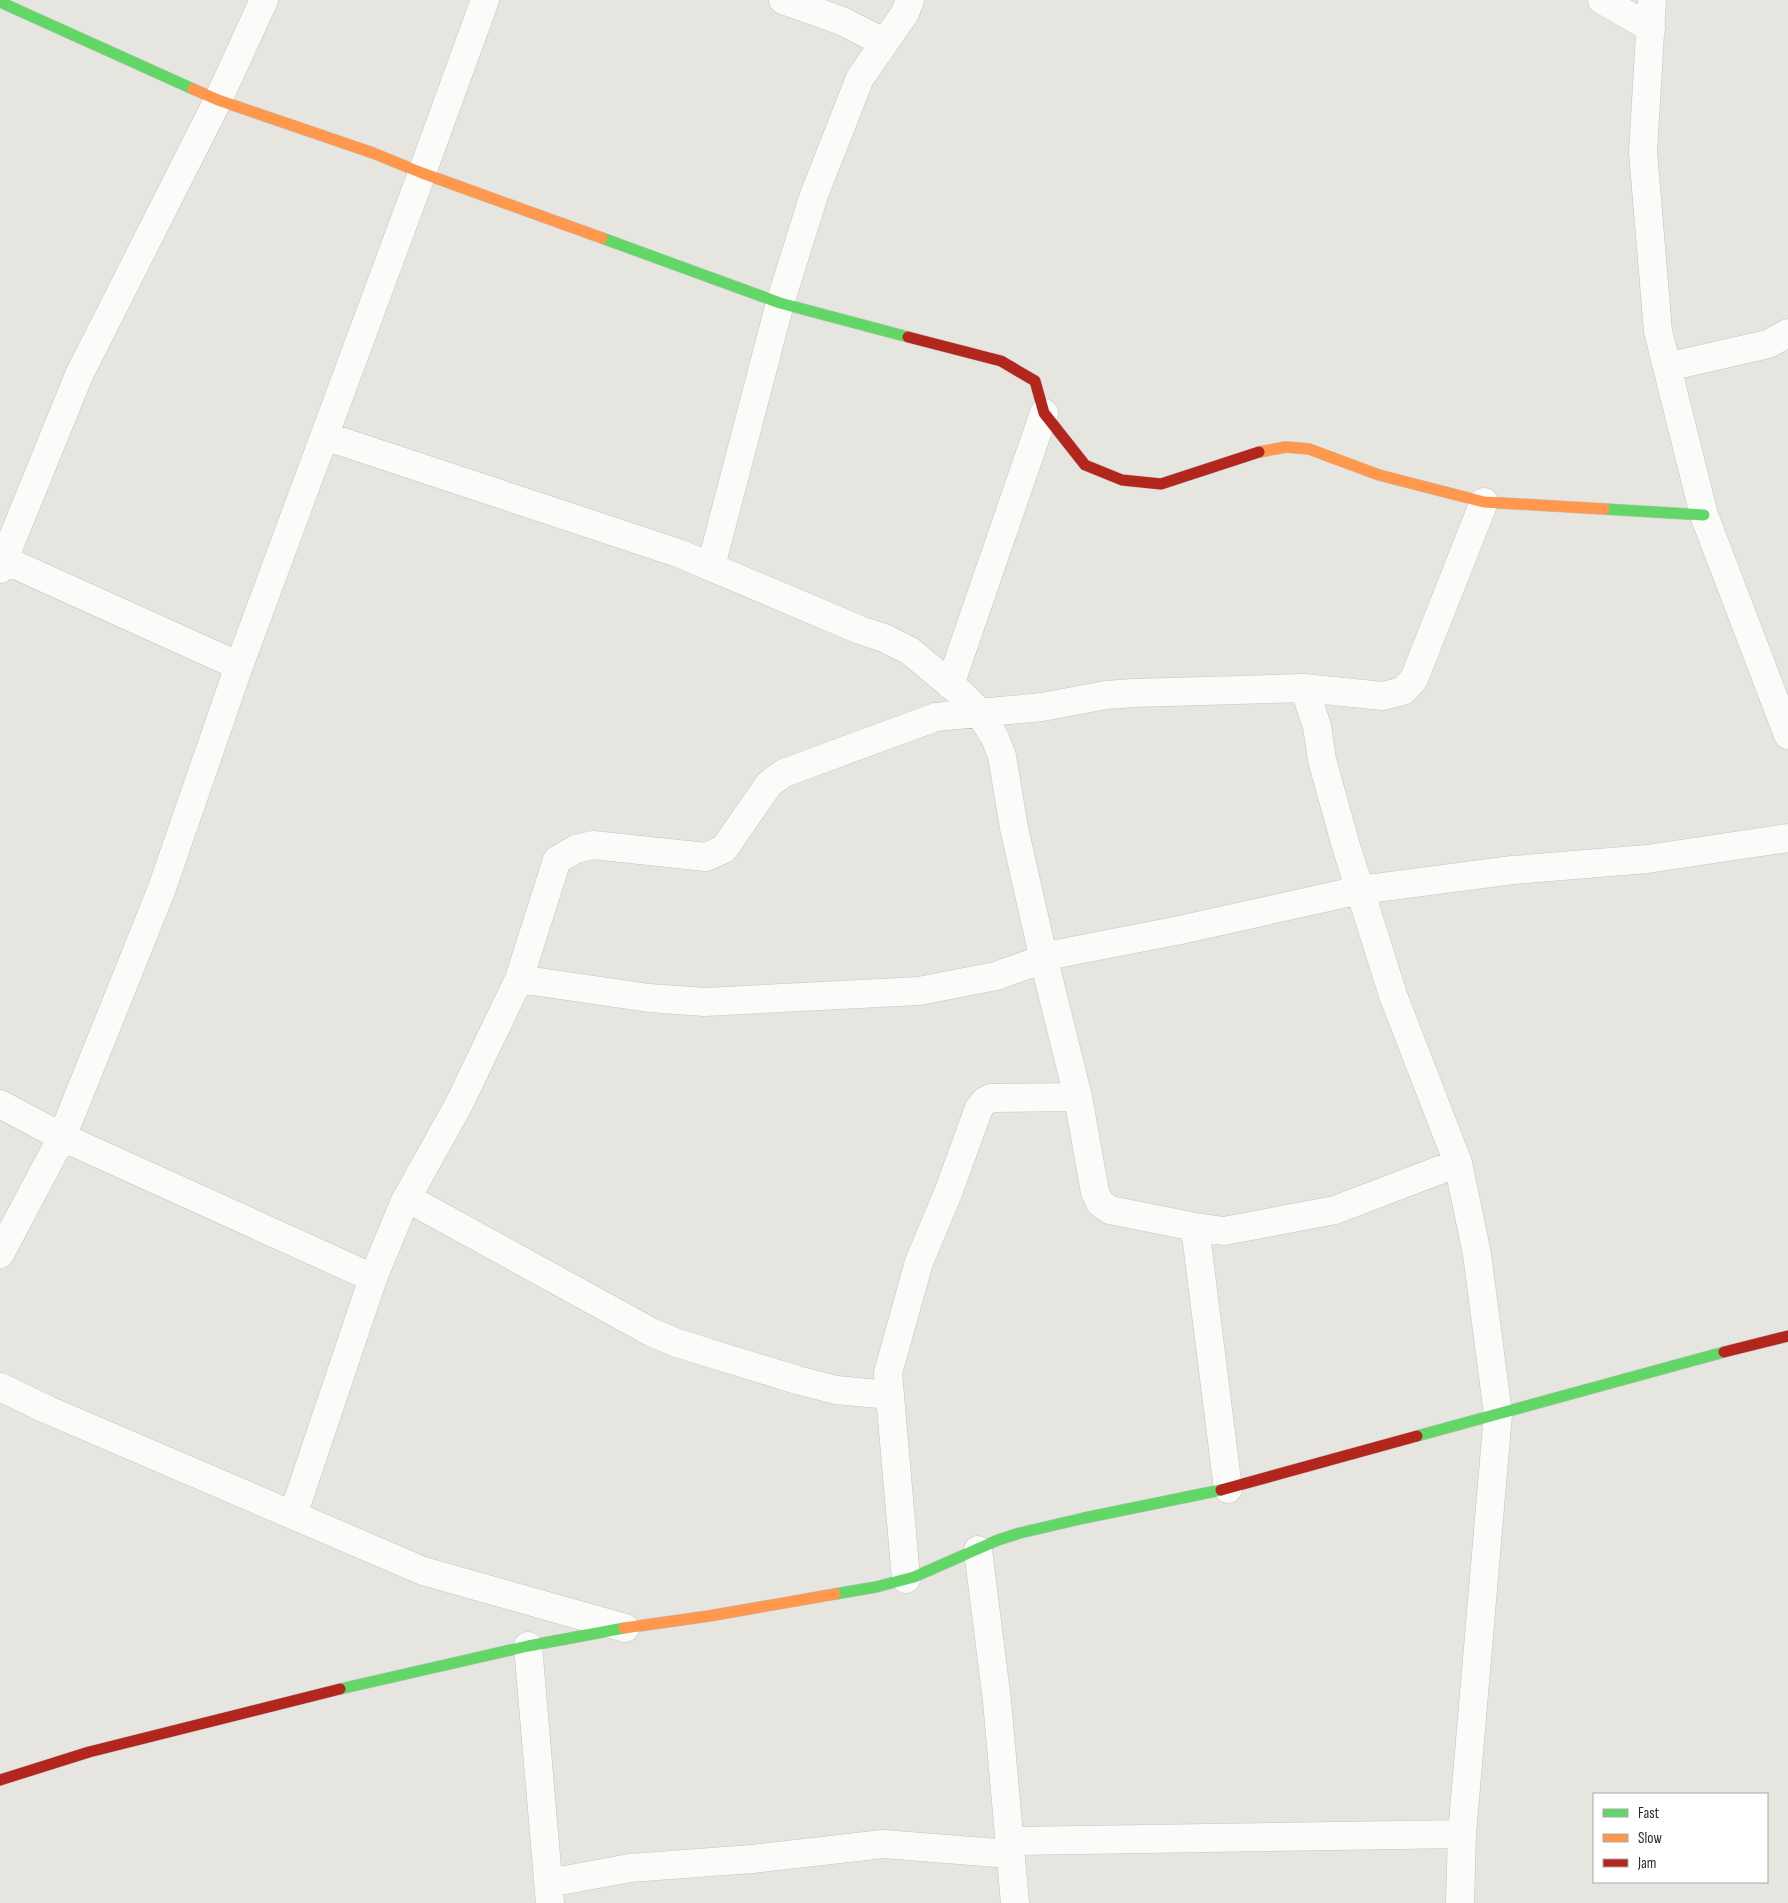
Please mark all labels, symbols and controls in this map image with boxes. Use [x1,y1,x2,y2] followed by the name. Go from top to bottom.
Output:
[1593,1793,1768,1883] legend
[1638,1804,1660,1823] text: Fast
[1638,1829,1662,1848] text: Slow
[1637,1854,1656,1873] text: Jam

